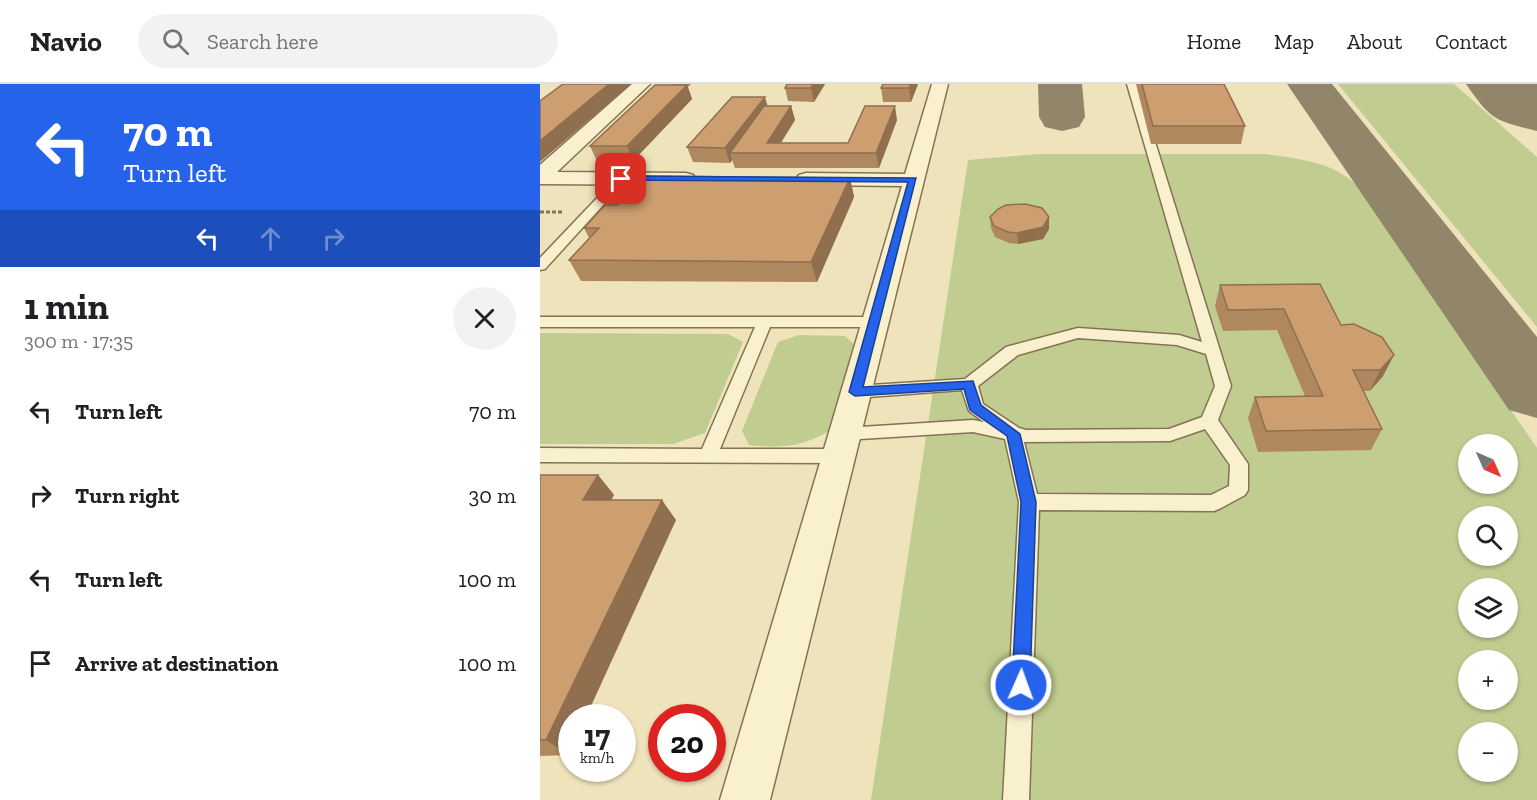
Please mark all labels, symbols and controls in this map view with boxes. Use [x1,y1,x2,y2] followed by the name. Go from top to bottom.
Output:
[138,14,558,68] search box
[30,25,102,58] text: Navio
[159,25,192,58] icon: search
[207,28,318,55] text: Search here
[1187,29,1241,54] text: Home
[1274,29,1314,54] text: Map
[1347,29,1402,54] text: About
[1435,29,1507,54] text: Contact
[123,106,213,157] text: 70 m
[24,108,102,186] icon: left
[595,153,646,204] pin
[123,157,226,189] text: Turn left
[604,162,637,195] icon: arrive
[191,222,224,255] icon: left
[254,222,287,255] icon: ahead
[317,222,350,255] icon: right
[24,285,109,328] text: 1 min
[453,287,516,350] button: close
[24,329,133,353] text: 300 m · 17:35
[24,395,57,428] icon: left
[75,398,162,425] text: Turn left
[469,398,516,425] text: 70 m
[1458,434,1518,494] north arrow
[1458,434,1518,782] map controls
[24,479,57,512] icon: right
[75,482,179,509] text: Turn right
[469,482,516,509] text: 30 m
[1458,506,1518,566] button: search
[24,563,57,596] icon: left
[75,566,162,593] text: Turn left
[458,566,516,593] text: 100 m
[1458,578,1518,638] button: layers
[24,647,57,680] icon: arrive
[75,650,278,677] text: Arrive at destination
[458,650,516,677] text: 100 m
[1458,650,1518,710] button: +
[989,653,1053,717] position arrow
[648,704,726,782] speed limit sign: 20
[584,718,610,754] text: 17
[1458,722,1518,782] button: −
[580,749,614,767] text: km/h

